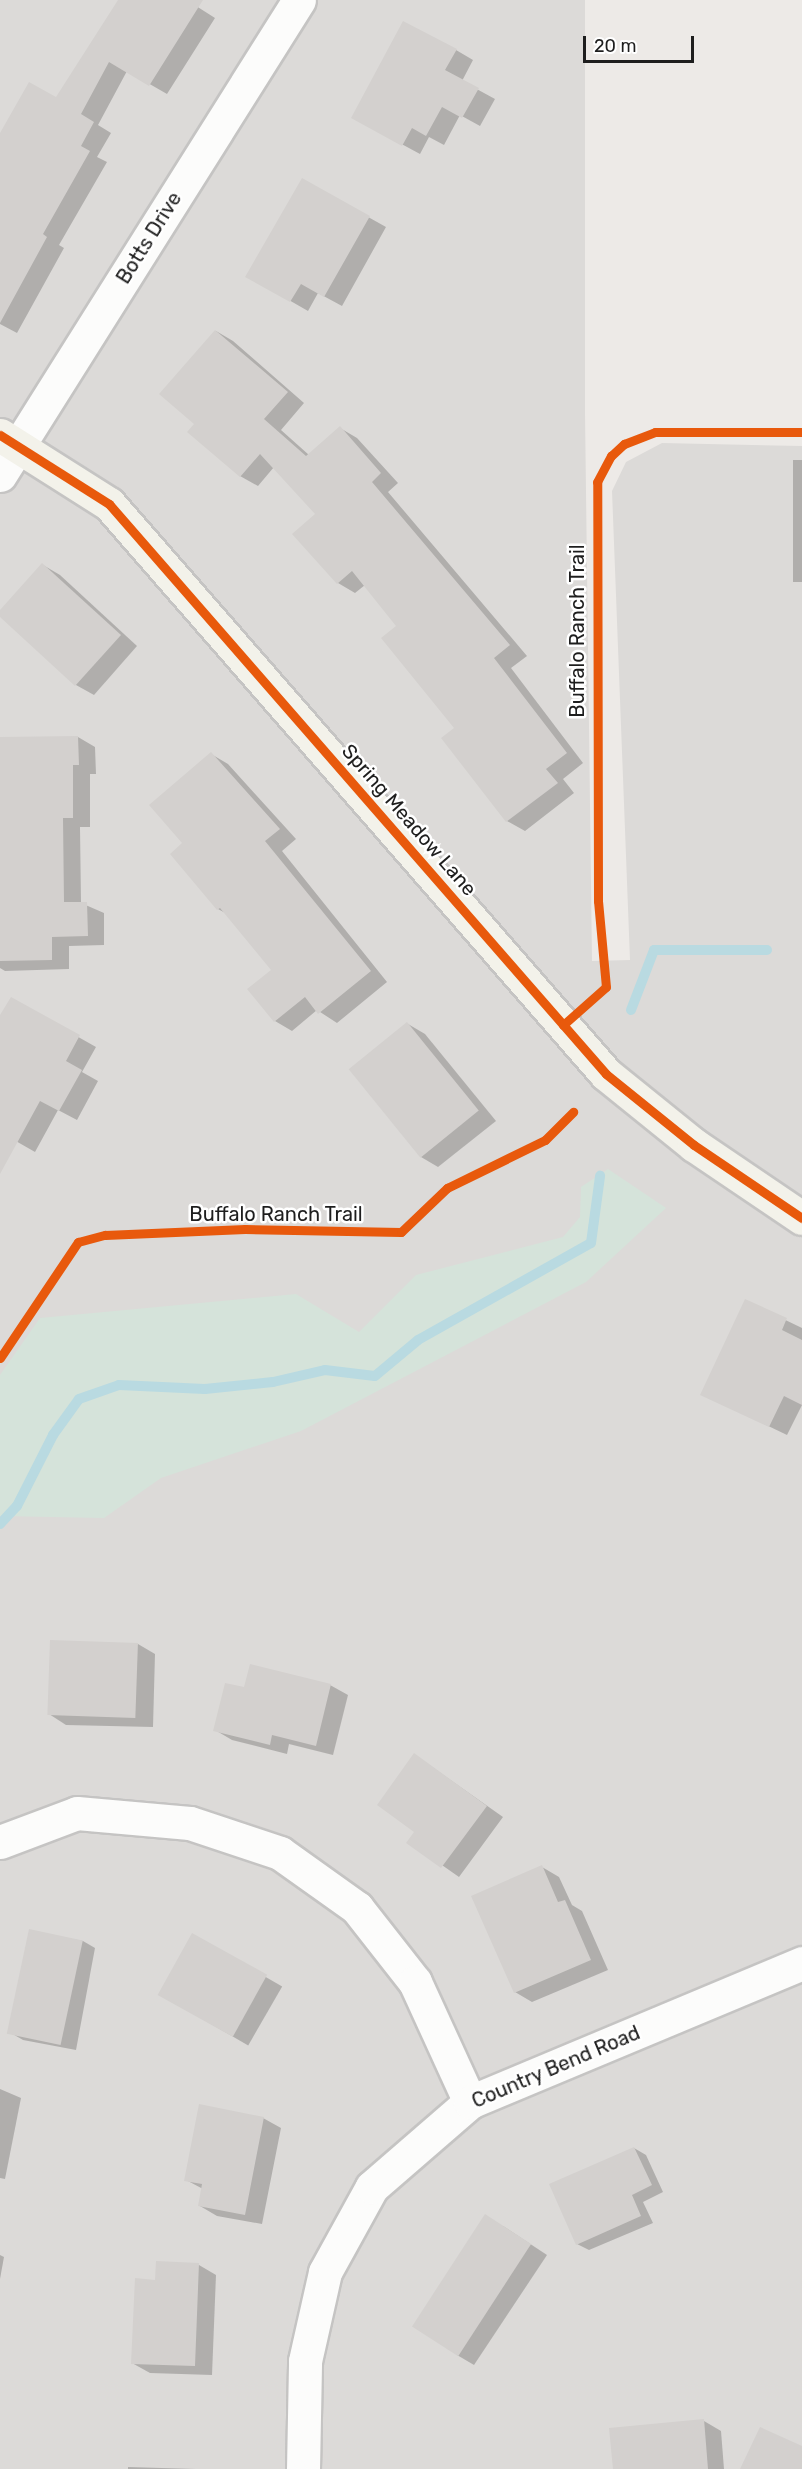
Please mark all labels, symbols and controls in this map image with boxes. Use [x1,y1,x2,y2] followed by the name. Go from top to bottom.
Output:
[586,24,697,62] scale bar
[594,35,636,57] text: 20 m
[111,188,187,288] street label: Botts Drive
[565,544,589,718] street label: Buffalo Ranch Trail
[336,739,482,901] street label: Spring Meadow Lane
[189,1202,363,1226] street label: Buffalo Ranch Trail
[468,2021,644,2113] street label: Country Bend Road

